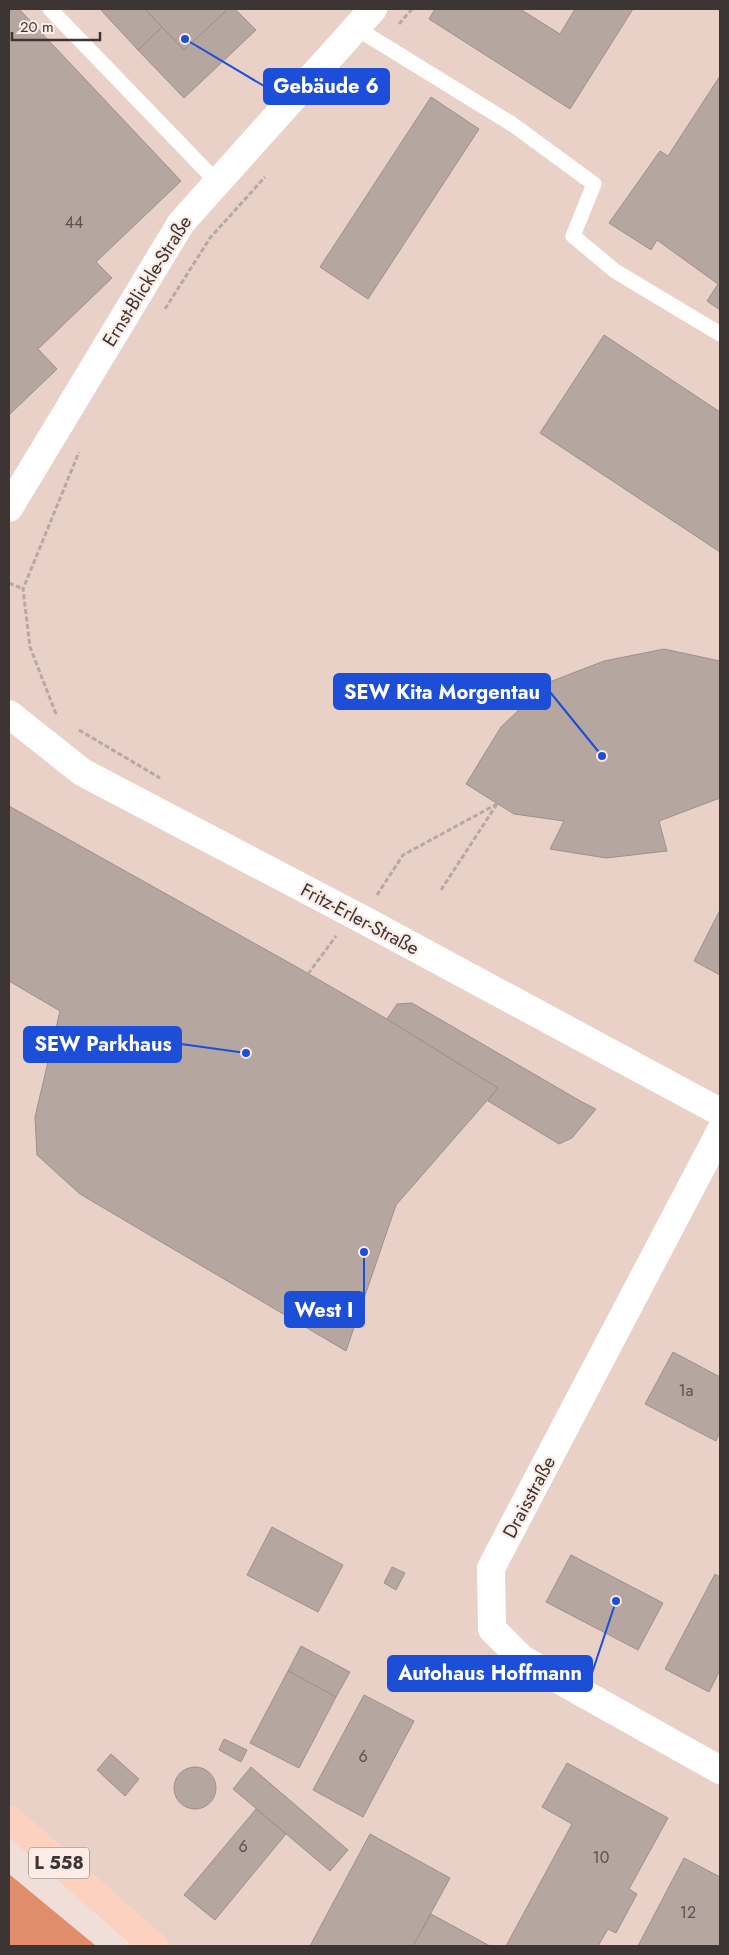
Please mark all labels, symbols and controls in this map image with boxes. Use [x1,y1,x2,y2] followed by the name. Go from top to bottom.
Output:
[12,10,100,42] scale bar
[20,16,54,38] text: 20 m
[264,69,389,104] callout: Gebäude 6
[273,72,379,101] text: Gebäude 6
[96,210,198,352] street label: Ernst-Blickle-Straße
[65,211,83,234] house number: 44
[334,674,550,709] callout: SEW Kita Morgentau
[344,678,540,707] text: SEW Kita Morgentau
[296,876,424,962] street label: Fritz-Erler-Straße
[24,1027,181,1062] callout: SEW Parkhaus
[34,1030,172,1059] text: SEW Parkhaus
[285,1292,364,1327] callout: West I
[294,1296,354,1325] text: West I
[679,1379,693,1402] house number: 1a
[496,1451,562,1543] street label: Draisstraße
[388,1656,592,1691] callout: Autohaus Hoffmann
[397,1659,582,1688] text: Autohaus Hoffmann
[358,1745,368,1768] house number: 6
[238,1835,248,1858] house number: 6
[593,1846,609,1869] house number: 10
[29,1848,89,1879] road number: L 558
[680,1901,696,1924] house number: 12

